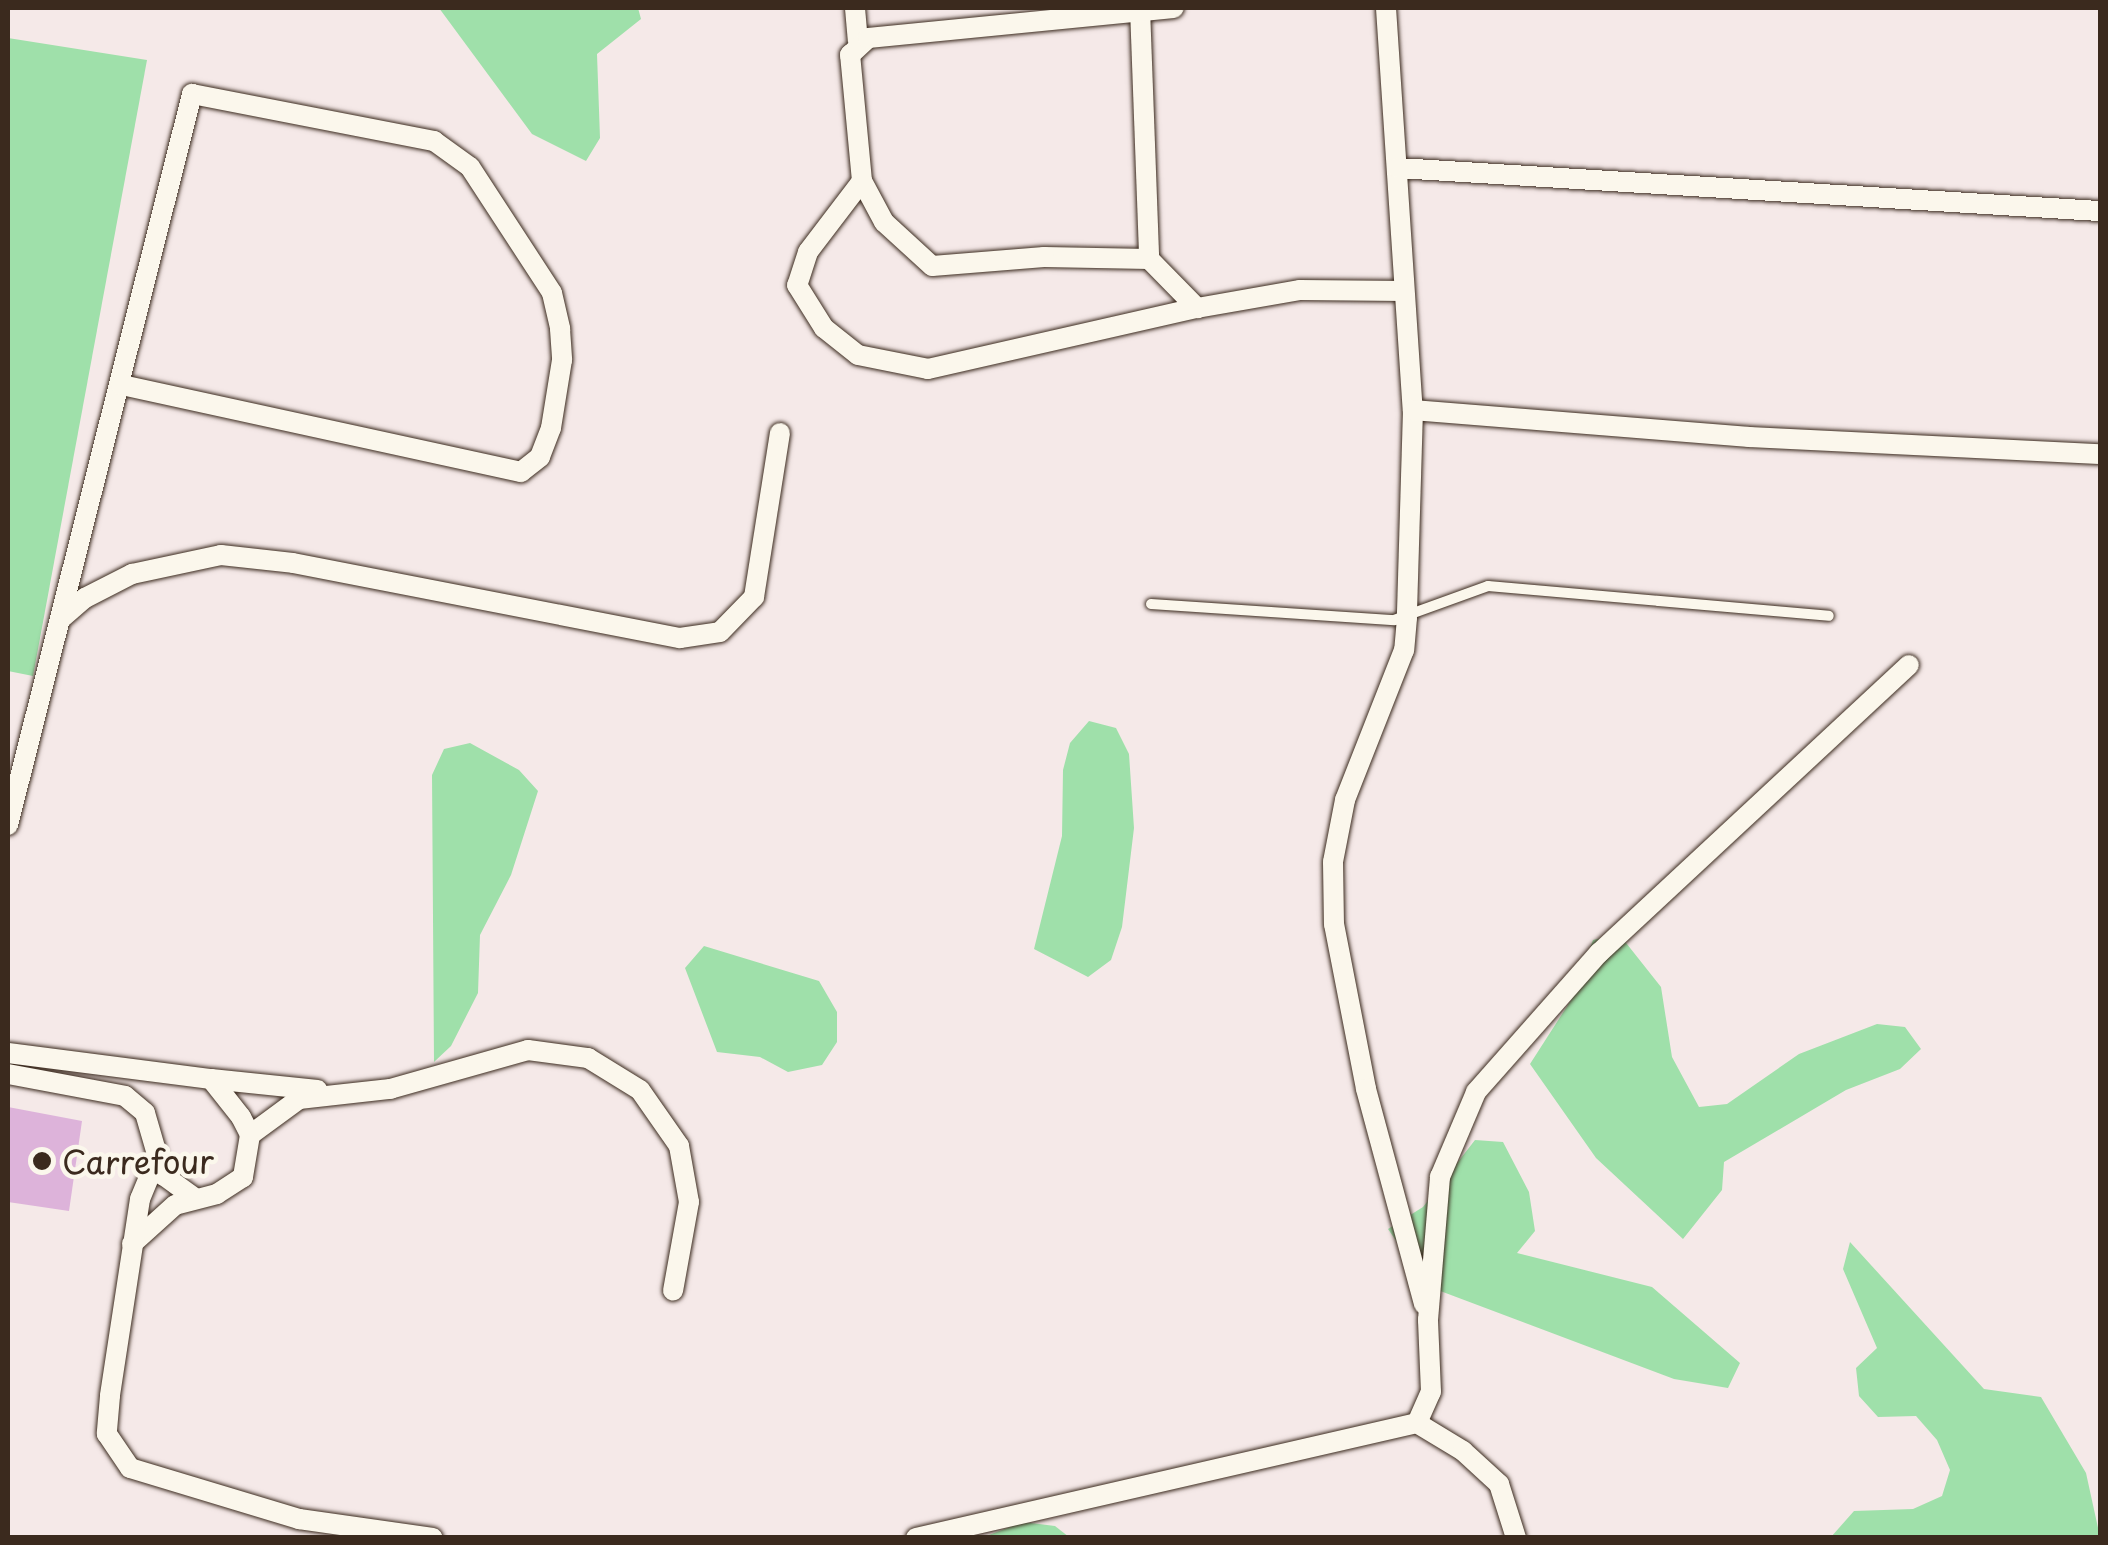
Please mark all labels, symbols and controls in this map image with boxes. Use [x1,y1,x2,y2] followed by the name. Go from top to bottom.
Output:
[62,1142,214,1180] place label: Carrefour
[31,1150,53,1172] marker: Carrefour

